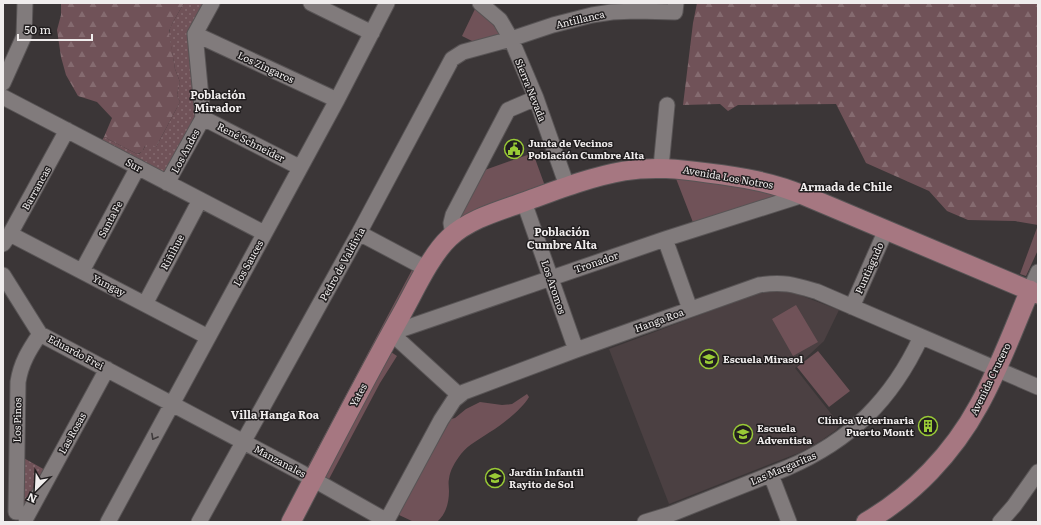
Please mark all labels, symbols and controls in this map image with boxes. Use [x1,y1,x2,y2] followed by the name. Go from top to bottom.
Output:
[554,5,606,31] street label: Antillanca
[18,16,92,42] scale bar
[24,20,51,38] text: 50 m
[236,47,297,86] street label: Los Zingaros
[512,56,551,124] street label: Sierra Nevada
[190,86,246,115] district label: Población Mirador
[215,118,288,165] street label: René Schneider
[167,126,203,175] street label: Los Andes
[528,135,645,162] place label: Junta de Vecinos Población Cumbre Alta
[503,138,525,160] public building icon: Junta de Vecinos Población Cumbre Alta
[123,154,145,175] street label: Sur
[682,161,775,192] street label: Avenida Los Notros
[17,163,54,212] street label: Barrancas
[800,178,892,194] district label: Armada de Chile
[94,198,126,240] street label: Santa Fe
[527,223,598,252] district label: Población Cumbre Alta
[315,224,368,303] street label: Pedro de Valdivia
[156,231,187,272] street label: Riñihue
[229,237,267,288] street label: Los Sauces
[850,239,887,296] street label: Puntiagudo
[572,247,620,276] street label: Tronador
[538,258,571,316] street label: Los Aromos
[90,270,129,299] street label: Yungay
[632,303,686,335] street label: Hanga Roa
[46,330,108,373] street label: Eduardo Frei
[965,340,1014,418] street label: Avenida Crucero
[698,348,720,370] school or university icon: Escuela Mirasol
[723,351,803,366] place label: Escuela Mirasol
[345,380,370,409] street label: Yates
[9,397,24,442] street label: Los Pinos
[231,406,320,422] district label: Villa Hanga Roa
[54,409,89,456] street label: Las Rosas
[817,412,915,439] place label: Clínica Veterinaria Puerto Montt
[917,415,939,437] building icon: Clínica Veterinaria Puerto Montt
[757,420,812,447] place label: Escuela Adventista
[732,423,754,445] school or university icon: Escuela Adventista
[151,433,159,440] one-way arrow
[252,441,309,481] street label: Manzanales
[748,447,819,488] street label: Las Margaritas
[509,464,584,491] place label: Jardín Infantil Rayito de Sol
[484,467,506,489] school or university icon: Jardín Infantil Rayito de Sol
[16,469,56,509] north arrow
[24,490,39,508] text: N

